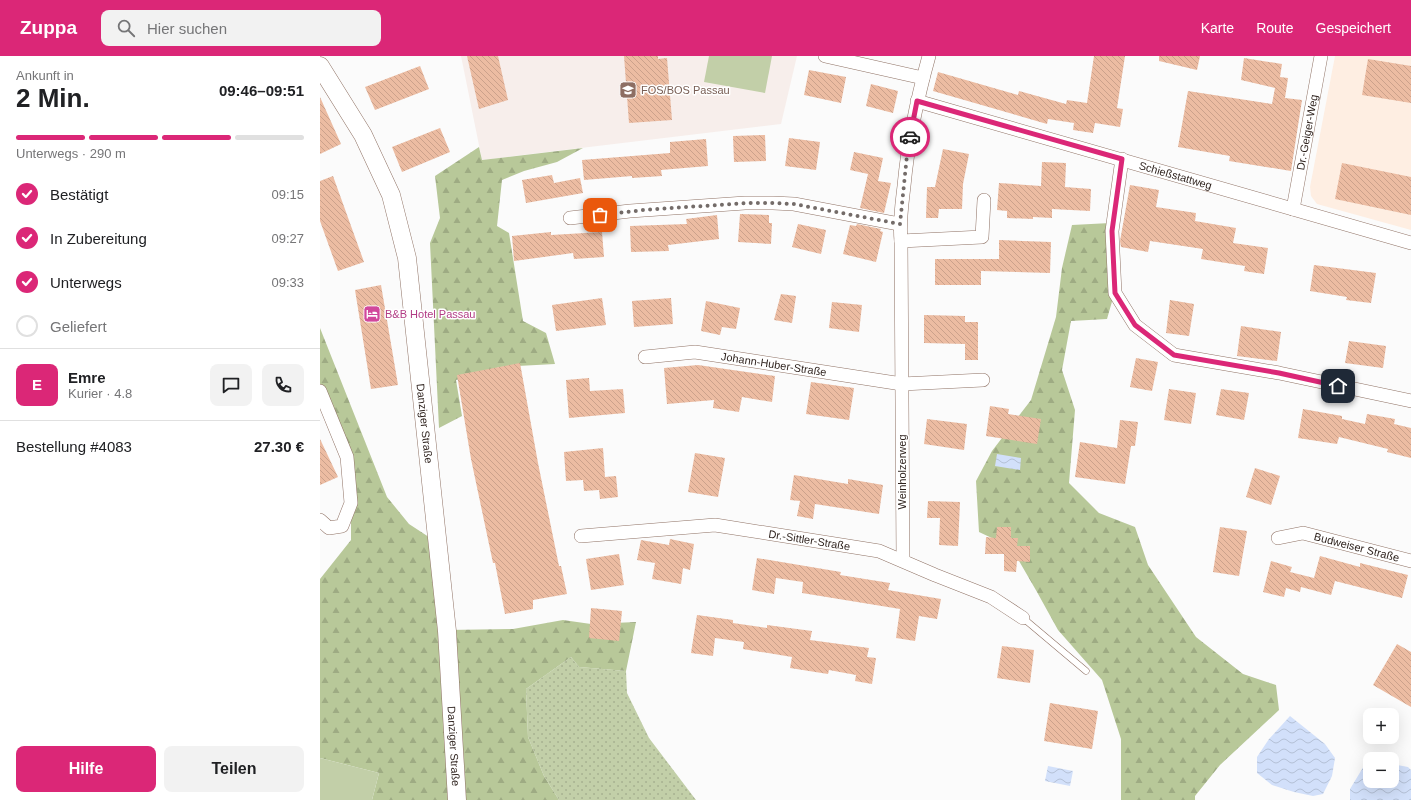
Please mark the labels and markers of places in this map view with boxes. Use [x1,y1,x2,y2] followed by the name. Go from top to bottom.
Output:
[618,80,638,100] school or university icon: FOS/BOS Passau
[641,84,730,96] place label: FOS/BOS Passau
[583,198,617,232] pin
[362,304,382,324] hotel icon: B&B Hotel Passau
[385,308,476,320] place label: B&B Hotel Passau
[1321,369,1355,403] pin

